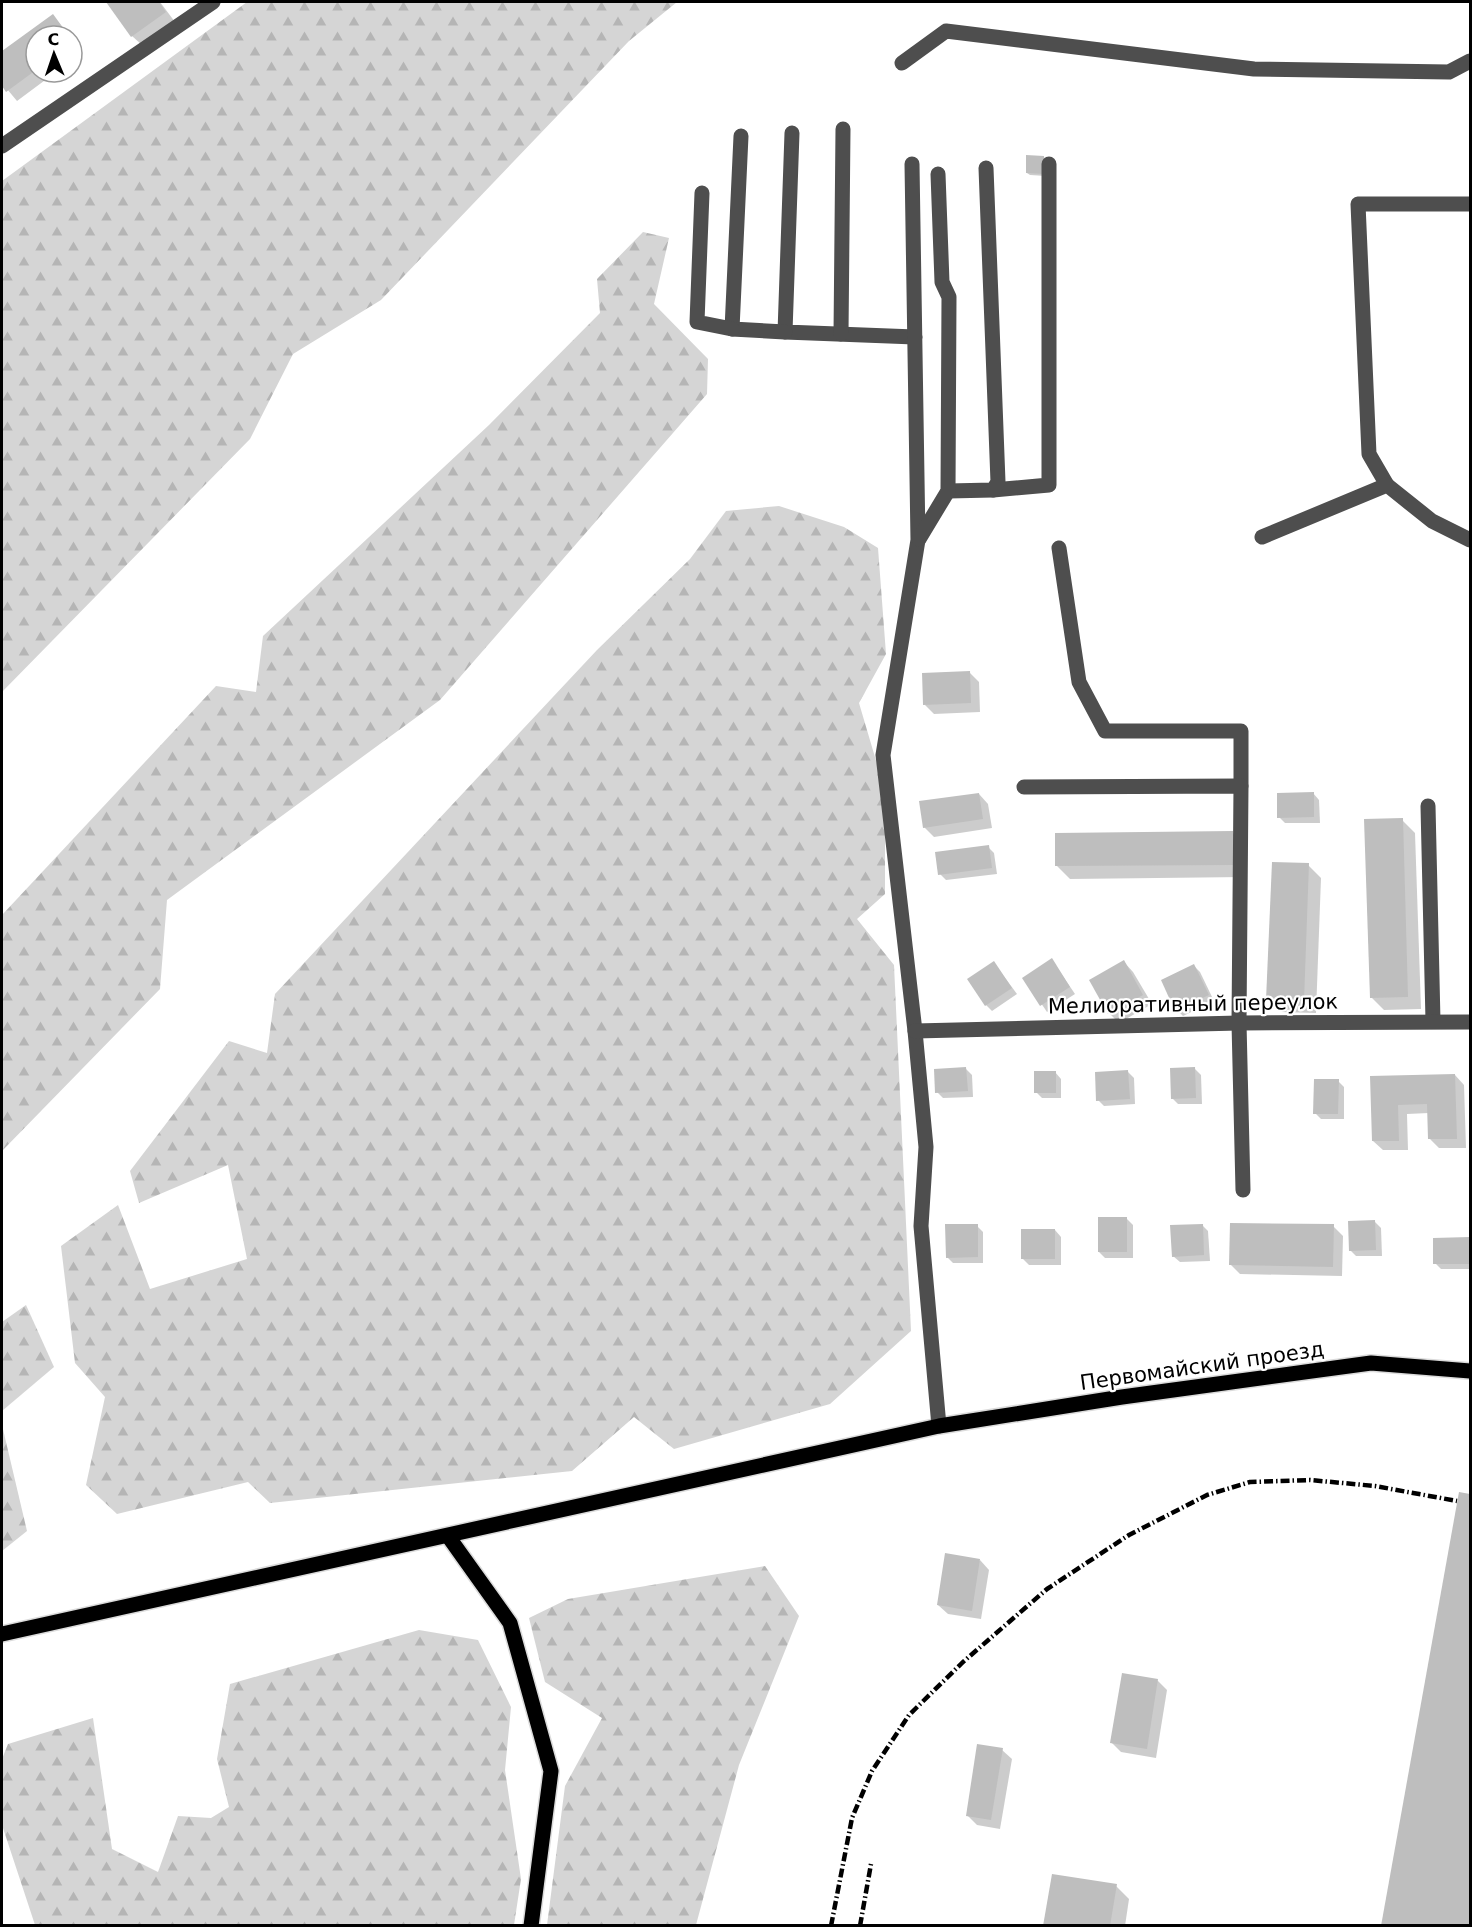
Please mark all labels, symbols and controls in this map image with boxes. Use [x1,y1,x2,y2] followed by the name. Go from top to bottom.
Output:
[24,24,84,84] north arrow
[47,30,60,49] text: С
[1048,989,1338,1019] street label: Мелиоративный переулок
[1078,1337,1326,1395] street label: Первомайский проезд

